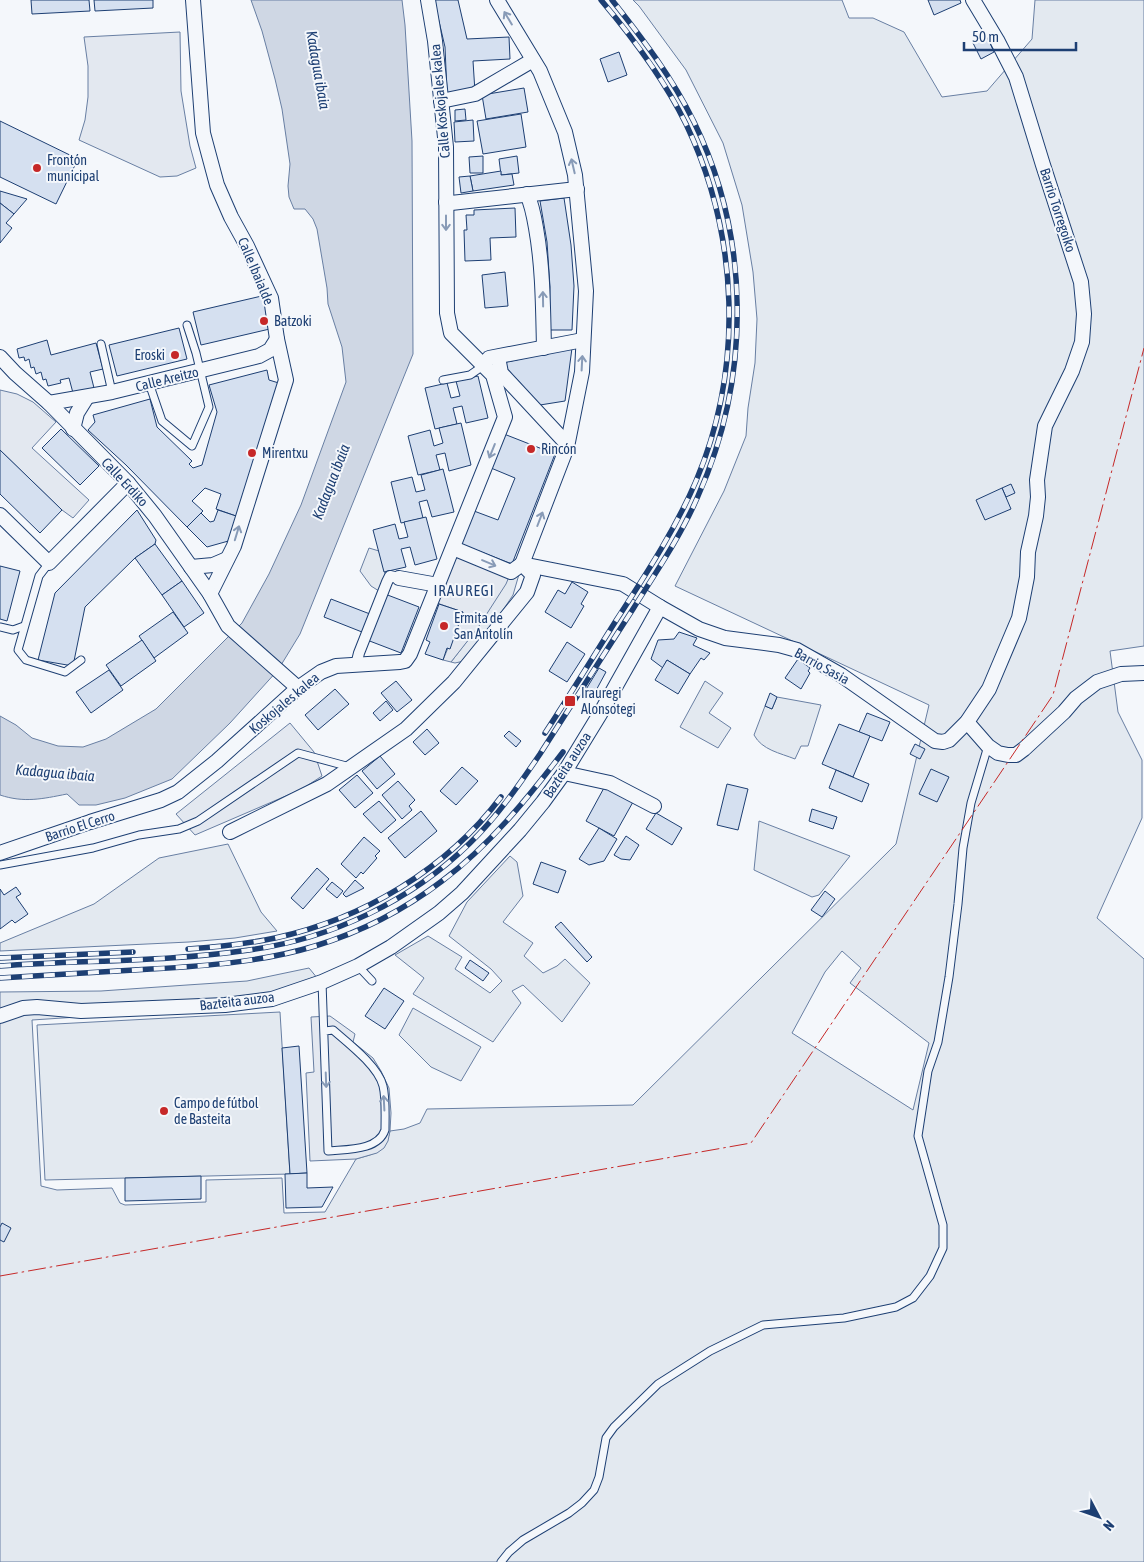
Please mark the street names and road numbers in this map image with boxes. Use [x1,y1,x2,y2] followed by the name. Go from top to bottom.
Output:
[427,43,453,159] street label: Calle Koskojales kalea
[1037,166,1079,254] street label: Barrio Torregoiko
[235,235,277,307] street label: Calle Ibaialde
[134,363,200,395] street label: Calle Areitzo
[98,454,152,510] street label: Calle Erdiko
[792,644,852,688] street label: Barrio Sasia
[246,669,322,737] street label: Koskojales kalea
[540,729,594,801] street label: Bazteita auzoa
[43,807,117,845] street label: Barrio El Cerro
[199,988,275,1014] street label: Bazteita auzoa

